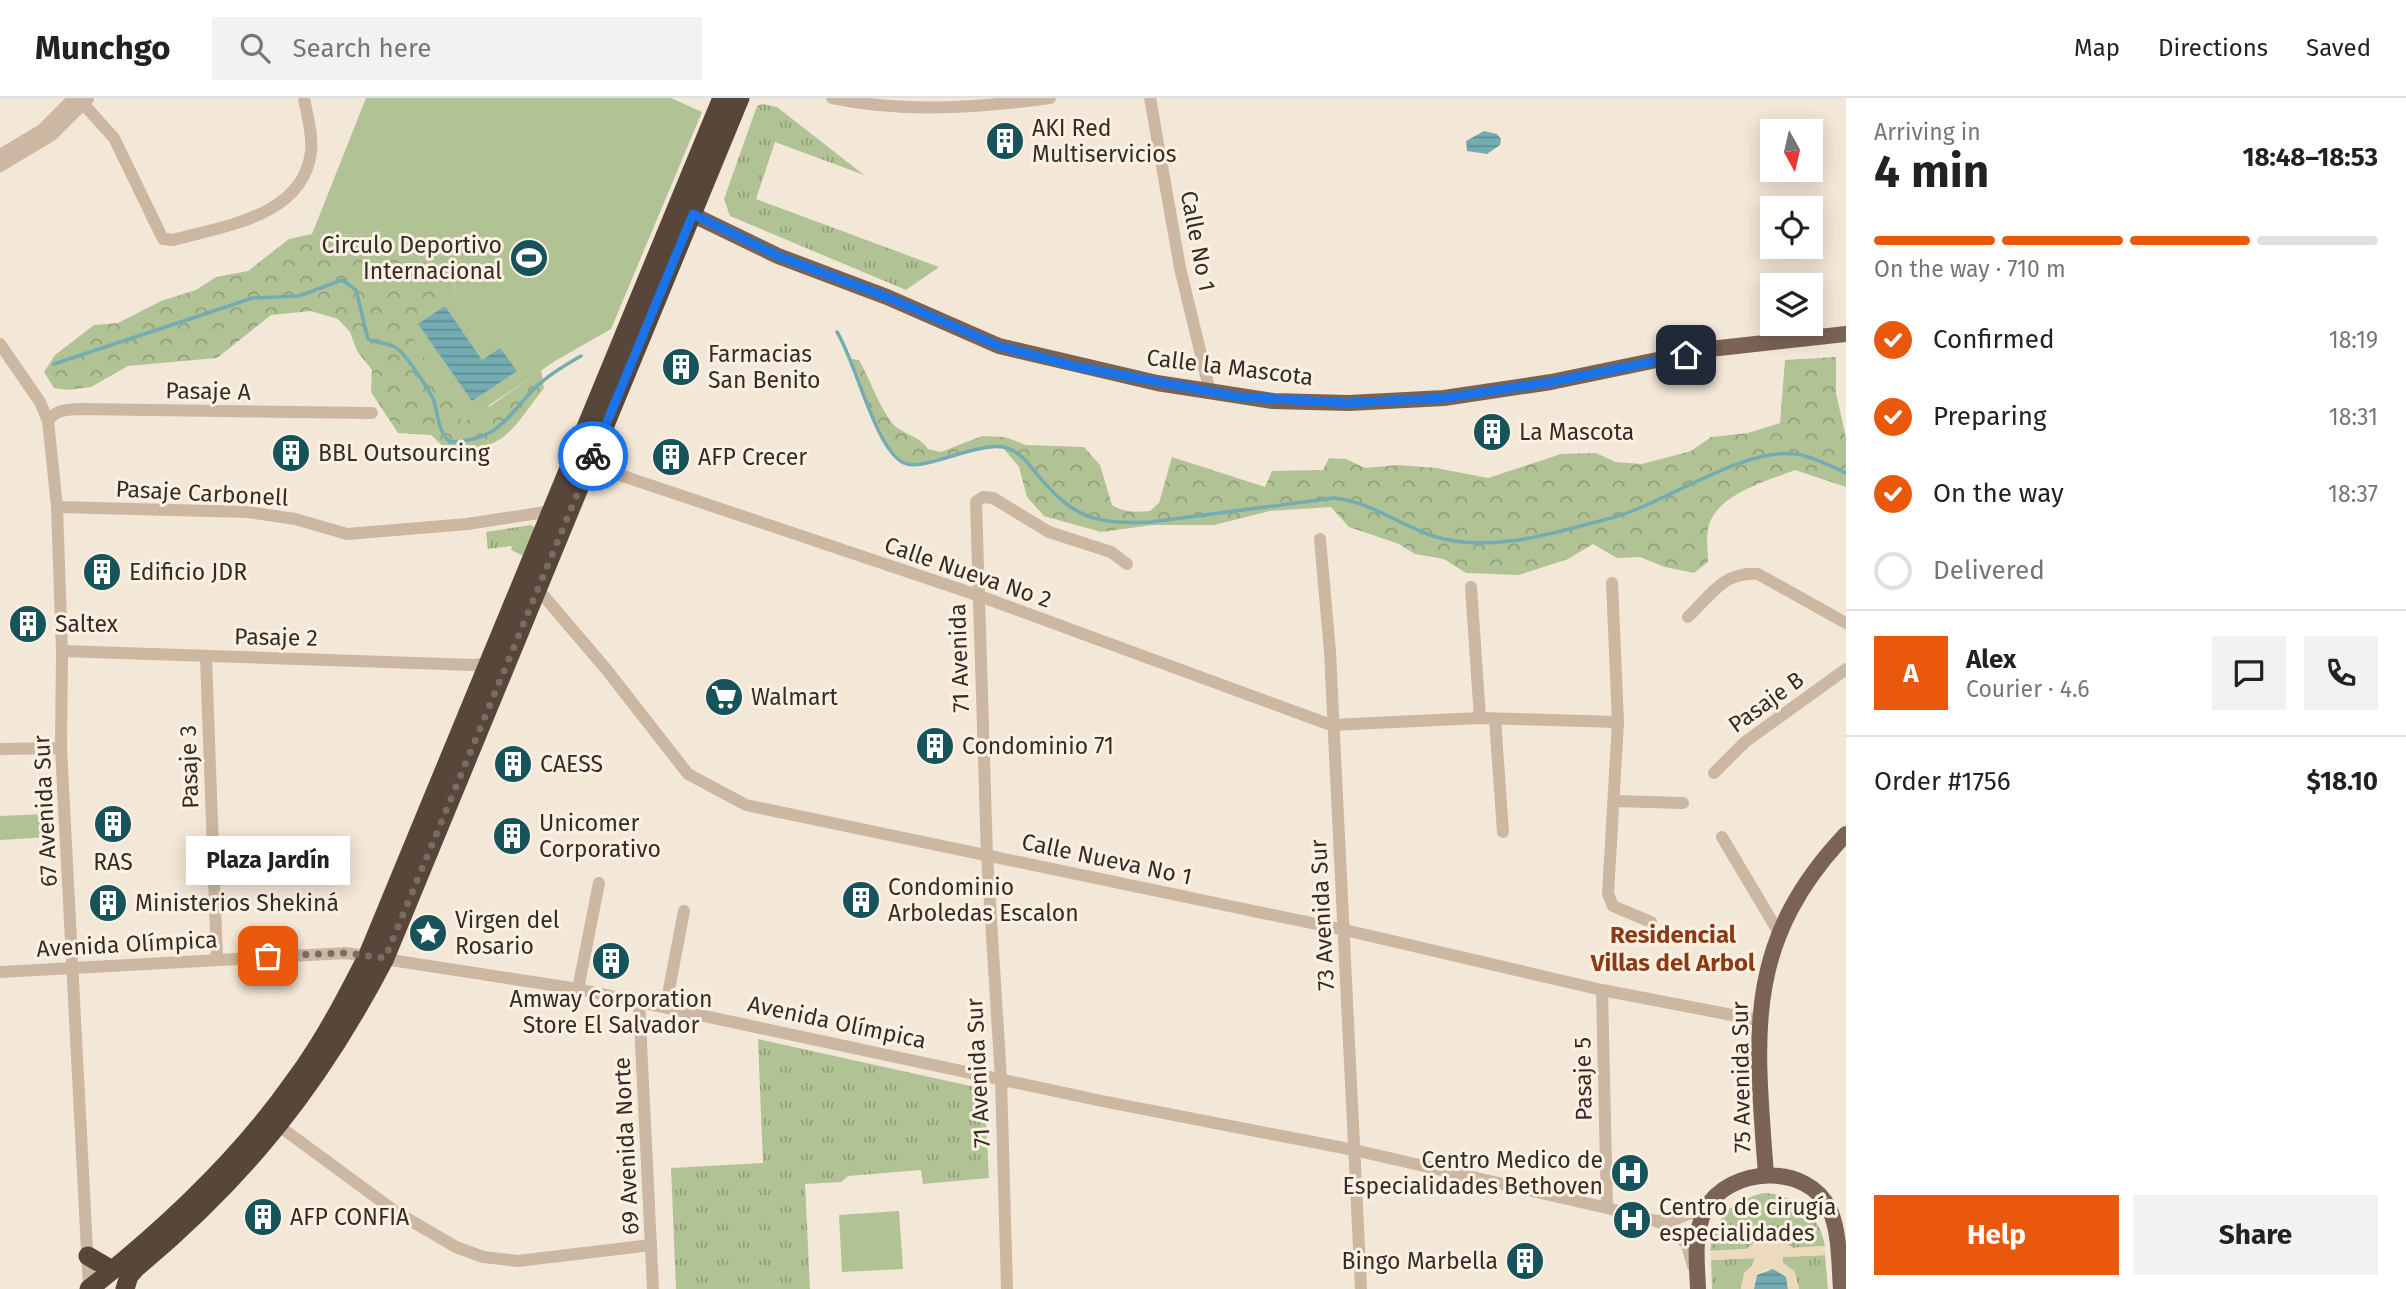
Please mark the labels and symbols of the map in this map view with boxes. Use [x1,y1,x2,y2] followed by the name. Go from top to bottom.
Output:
[1032,114,1176,168] place label: AKI Red Multiservicios
[1760,119,1824,182] north arrow
[984,120,1026,162] building icon: AKI Red Multiservicios
[1175,188,1221,294] street label: Calle No 1
[321,231,502,285] place label: Circulo Deportivo Internacional
[508,237,550,279] sports icon: Circulo Deportivo Internacional
[1656,325,1716,385] pin
[708,340,821,394] place label: Farmacias San Benito
[1145,343,1315,391] street label: Calle la Mascota
[660,346,702,388] building icon: Farmacias San Benito
[165,376,252,406] street label: Pasaje A
[1471,411,1513,453] building icon: La Mascota
[1519,418,1634,446] place label: La Mascota
[558,421,628,491] courier
[270,432,312,474] building icon: BBL Outsourcing
[650,436,692,478] building icon: AFP Crecer
[318,439,490,467] place label: BBL Outsourcing
[698,443,807,471] place label: AFP Crecer
[115,474,289,512] street label: Pasaje Carbonell
[881,530,1055,614] street label: Calle Nueva No 2
[81,551,123,593] building icon: Edificio JDR
[129,558,247,586] place label: Edificio JDR
[7,603,49,645] building icon: Saltex
[943,603,975,713] street label: 71 Avenida
[55,610,119,638] place label: Saltex
[234,622,318,652] street label: Pasaje 2
[1723,665,1809,739] street label: Pasaje B
[703,676,745,718] supermarket icon: Walmart
[751,683,838,711] place label: Walmart
[174,725,204,809] street label: Pasaje 3
[914,725,956,767] building icon: Condominio 71
[962,732,1114,760] place label: Condominio 71
[27,734,63,888] street label: 67 Avenida Sur
[492,743,534,785] building icon: CAESS
[540,750,603,778] place label: CAESS
[92,803,134,845] building icon: RAS
[539,809,661,863] place label: Unicomer Corporativo
[491,815,533,857] building icon: Unicomer Corporativo
[1019,827,1195,891] street label: Calle Nueva No 1
[186,837,350,886] callout: Plaza Jardín
[1304,838,1340,991] street label: 73 Avenida Sur
[93,848,133,876] place label: RAS
[888,873,1079,927] place label: Condominio Arboledas Escalon
[840,879,882,921] building icon: Condominio Arboledas Escalon
[87,882,129,924] building icon: Ministerios Shekiná
[135,889,339,917] place label: Ministerios Shekiná
[455,906,560,960] place label: Virgen del Rosario
[407,912,449,954] place icon: Virgen del Rosario
[1590,921,1756,977] district label: Residencial Villas del Arbol
[36,925,218,963] street label: Avenida Olímpica
[238,926,298,986] pin
[590,940,632,982] building icon: Amway Corporation Store El Salvador
[510,985,712,1039] place label: Amway Corporation Store El Salvador
[745,989,929,1055] street label: Avenida Olímpica
[960,997,996,1149] street label: 71 Avenida Sur
[1726,1001,1756,1153] street label: 75 Avenida Sur
[1568,1037,1598,1121] street label: Pasaje 5
[607,1056,645,1236] street label: 69 Avenida Norte
[1343,1146,1603,1200] place label: Centro Medico de Especialidades Bethoven
[1609,1152,1651,1194] hospital icon: Centro Medico de Especialidades Bethoven
[1659,1193,1837,1247] place label: Centro de cirugía especialidades
[242,1196,284,1238] building icon: AFP CONFIA
[1611,1199,1653,1241] hospital icon: Centro de cirugía especialidades
[290,1203,410,1231] place label: AFP CONFIA
[1504,1240,1546,1282] building icon: Bingo Marbella
[1342,1247,1498,1275] place label: Bingo Marbella

